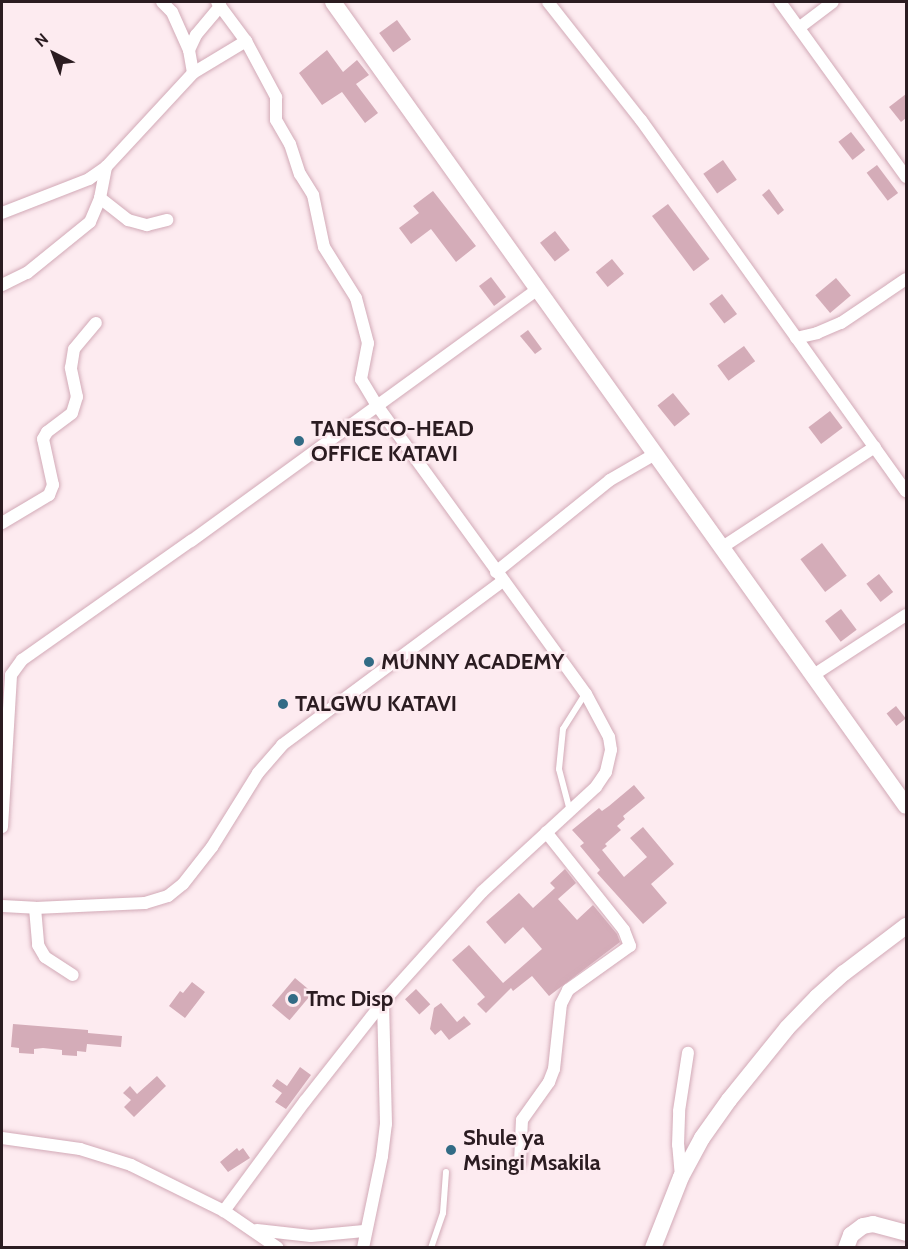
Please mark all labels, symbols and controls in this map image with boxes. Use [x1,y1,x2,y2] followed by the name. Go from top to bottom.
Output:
[24,24,84,84] north arrow
[31,29,52,51] text: N
[311,415,474,466] place label: TANESCO-HEAD OFFICE KATAVI
[292,434,306,448] marker: TANESCO-HEAD OFFICE KATAVI
[381,649,564,675] place label: MUNNY ACADEMY
[362,655,376,669] marker: MUNNY ACADEMY
[295,691,457,717] place label: TALGWU KATAVI
[276,697,290,711] marker: TALGWU KATAVI
[306,986,393,1012] place label: Tmc Disp
[284,990,302,1008] marker: Tmc Disp
[463,1124,601,1176] place label: Shule ya Msingi Msakila
[444,1143,458,1157] marker: Shule ya Msingi Msakila

